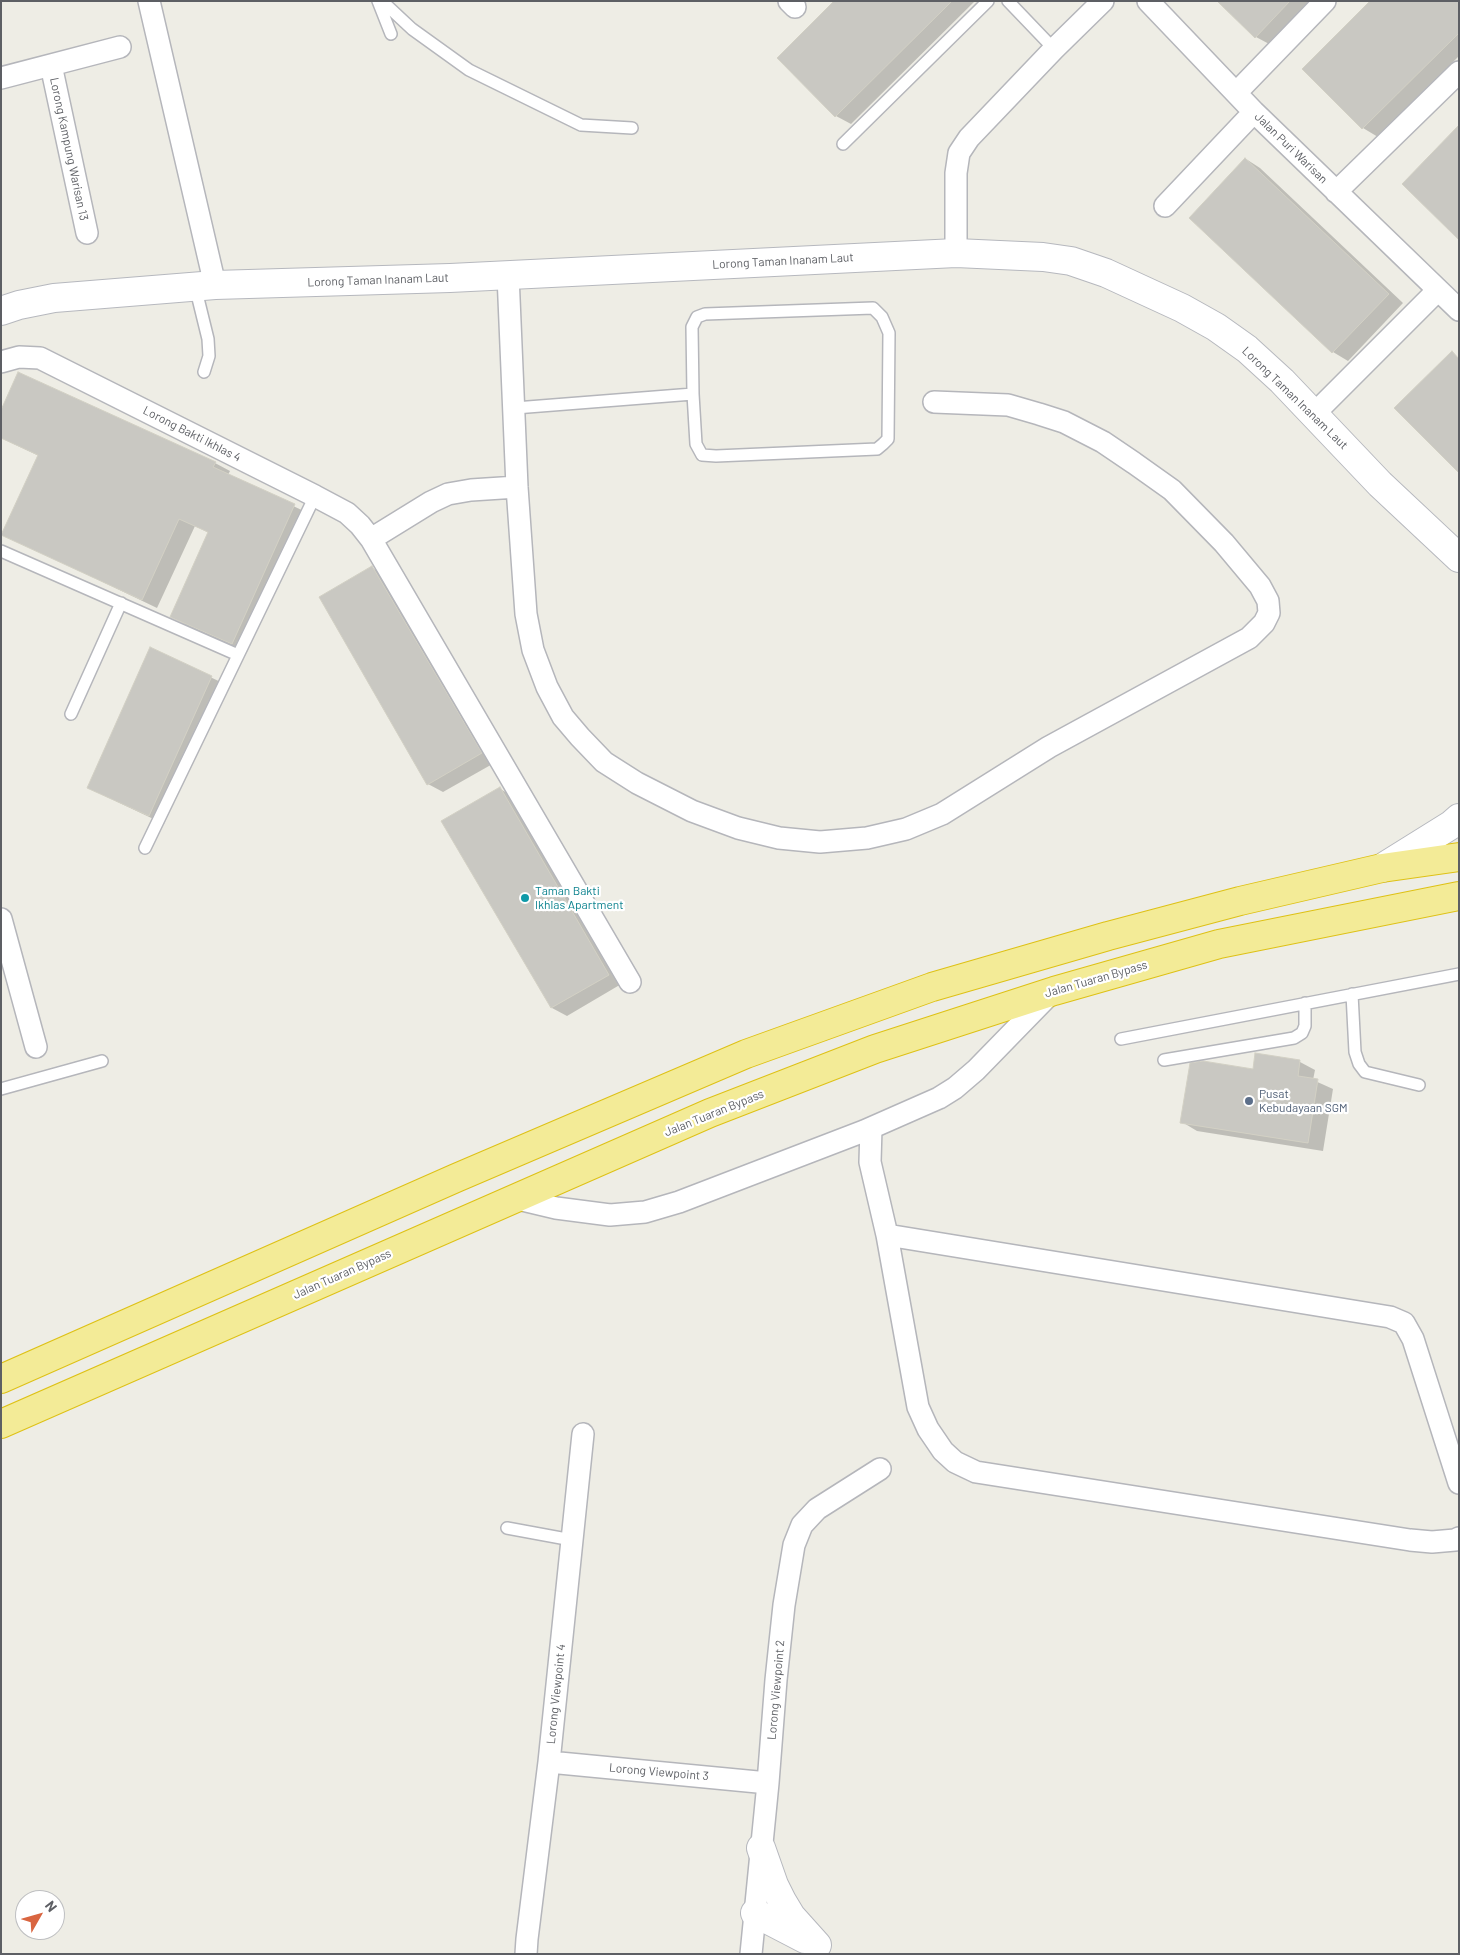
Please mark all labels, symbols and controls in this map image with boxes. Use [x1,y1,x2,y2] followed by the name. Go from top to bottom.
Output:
[47,76,91,222] street label: Lorong Kampung Warisan 13
[1251,109,1331,187] street label: Jalan Puri Warisan
[712,250,854,272] street label: Lorong Taman Inanam Laut
[307,270,449,290] street label: Lorong Taman Inanam Laut
[1239,344,1351,452] street label: Lorong Taman Inanam Laut
[141,403,243,465] street label: Lorong Bakti Ikhlas 4
[535,884,624,912] place label: Taman Bakti Ikhlas Apartment
[519,892,531,904] marker: Taman Bakti Ikhlas Apartment
[1043,957,1149,1001] street label: Jalan Tuaran Bypass
[662,1086,766,1140] street label: Jalan Tuaran Bypass
[1259,1087,1348,1115] place label: Pusat Kebudayaan SGM
[1243,1095,1255,1107] marker: Pusat Kebudayaan SGM
[291,1246,393,1302] street label: Jalan Tuaran Bypass
[764,1639,788,1741] street label: Lorong Viewpoint 2
[544,1643,568,1745] street label: Lorong Viewpoint 4
[609,1760,709,1784] street label: Lorong Viewpoint 3
[15,1890,65,1940] north arrow
[42,1897,61,1915] text: N

